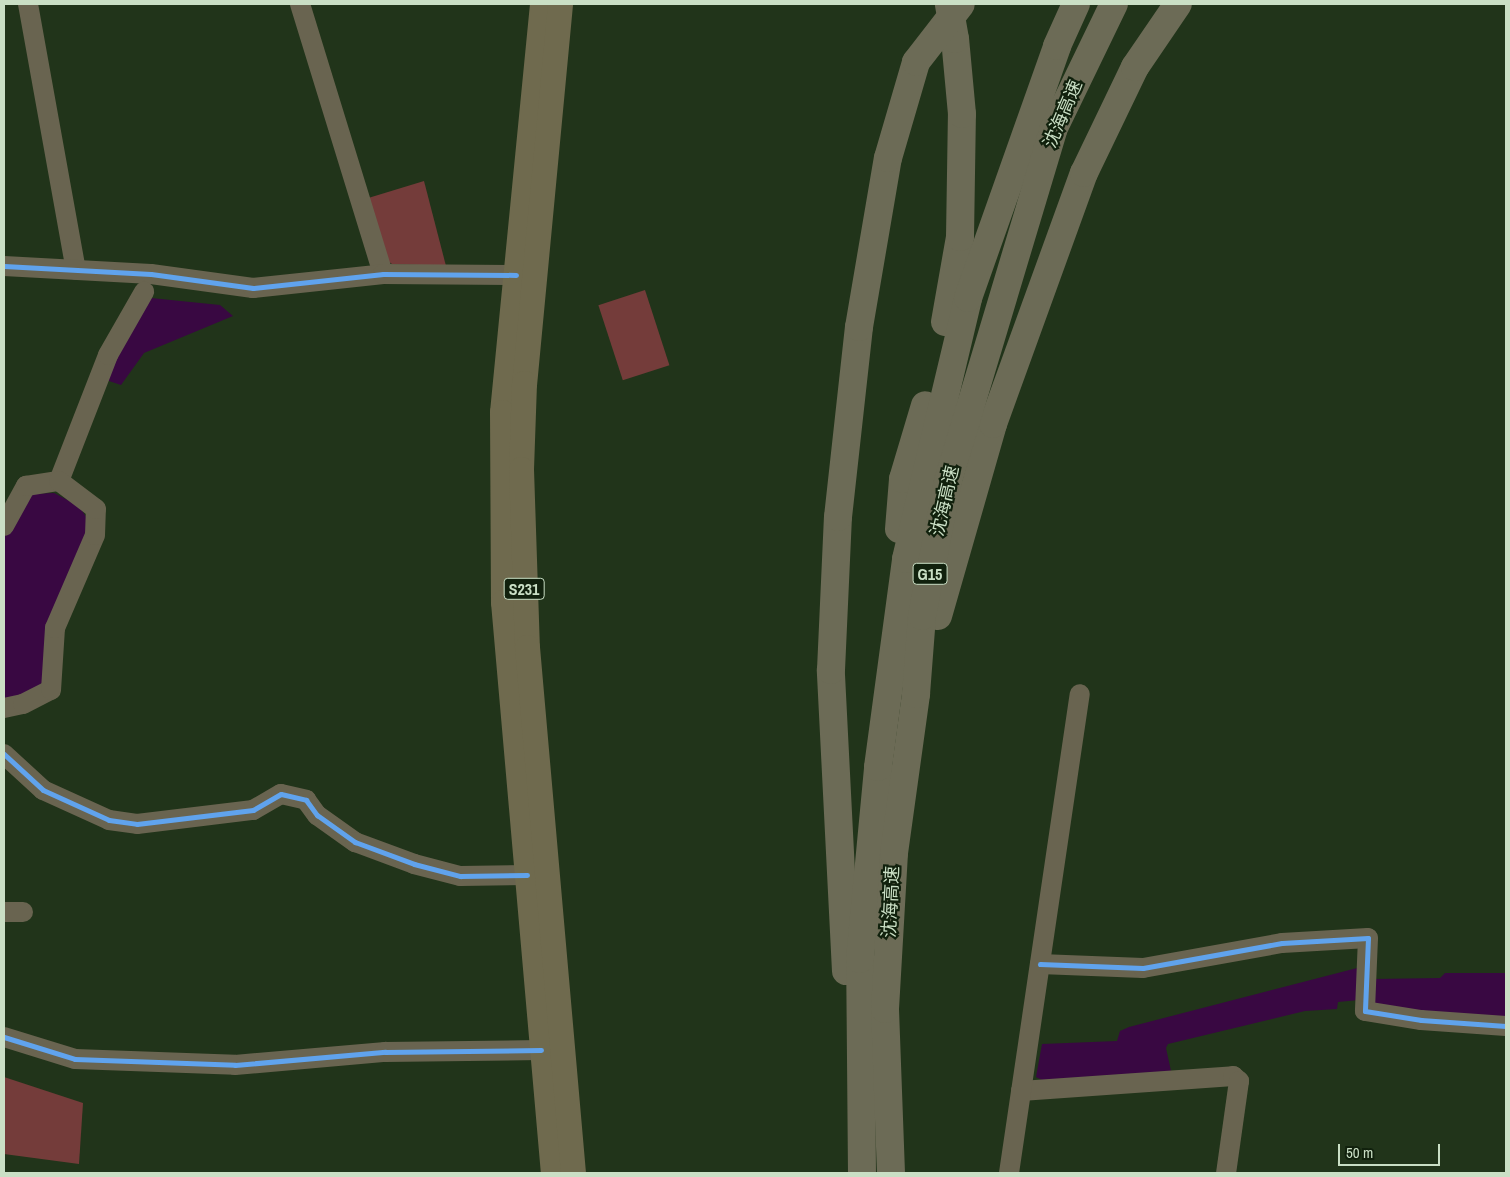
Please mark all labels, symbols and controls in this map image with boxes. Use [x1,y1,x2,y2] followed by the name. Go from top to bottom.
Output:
[1039,77,1087,151] street label: 沈海高速
[926,463,964,539] street label: 沈海高速
[912,560,948,588] road number: G15
[503,576,545,602] road number: S231
[878,865,904,939] street label: 沈海高速
[1340,1134,1442,1166] scale bar
[1346,1142,1373,1163] text: 50 m

